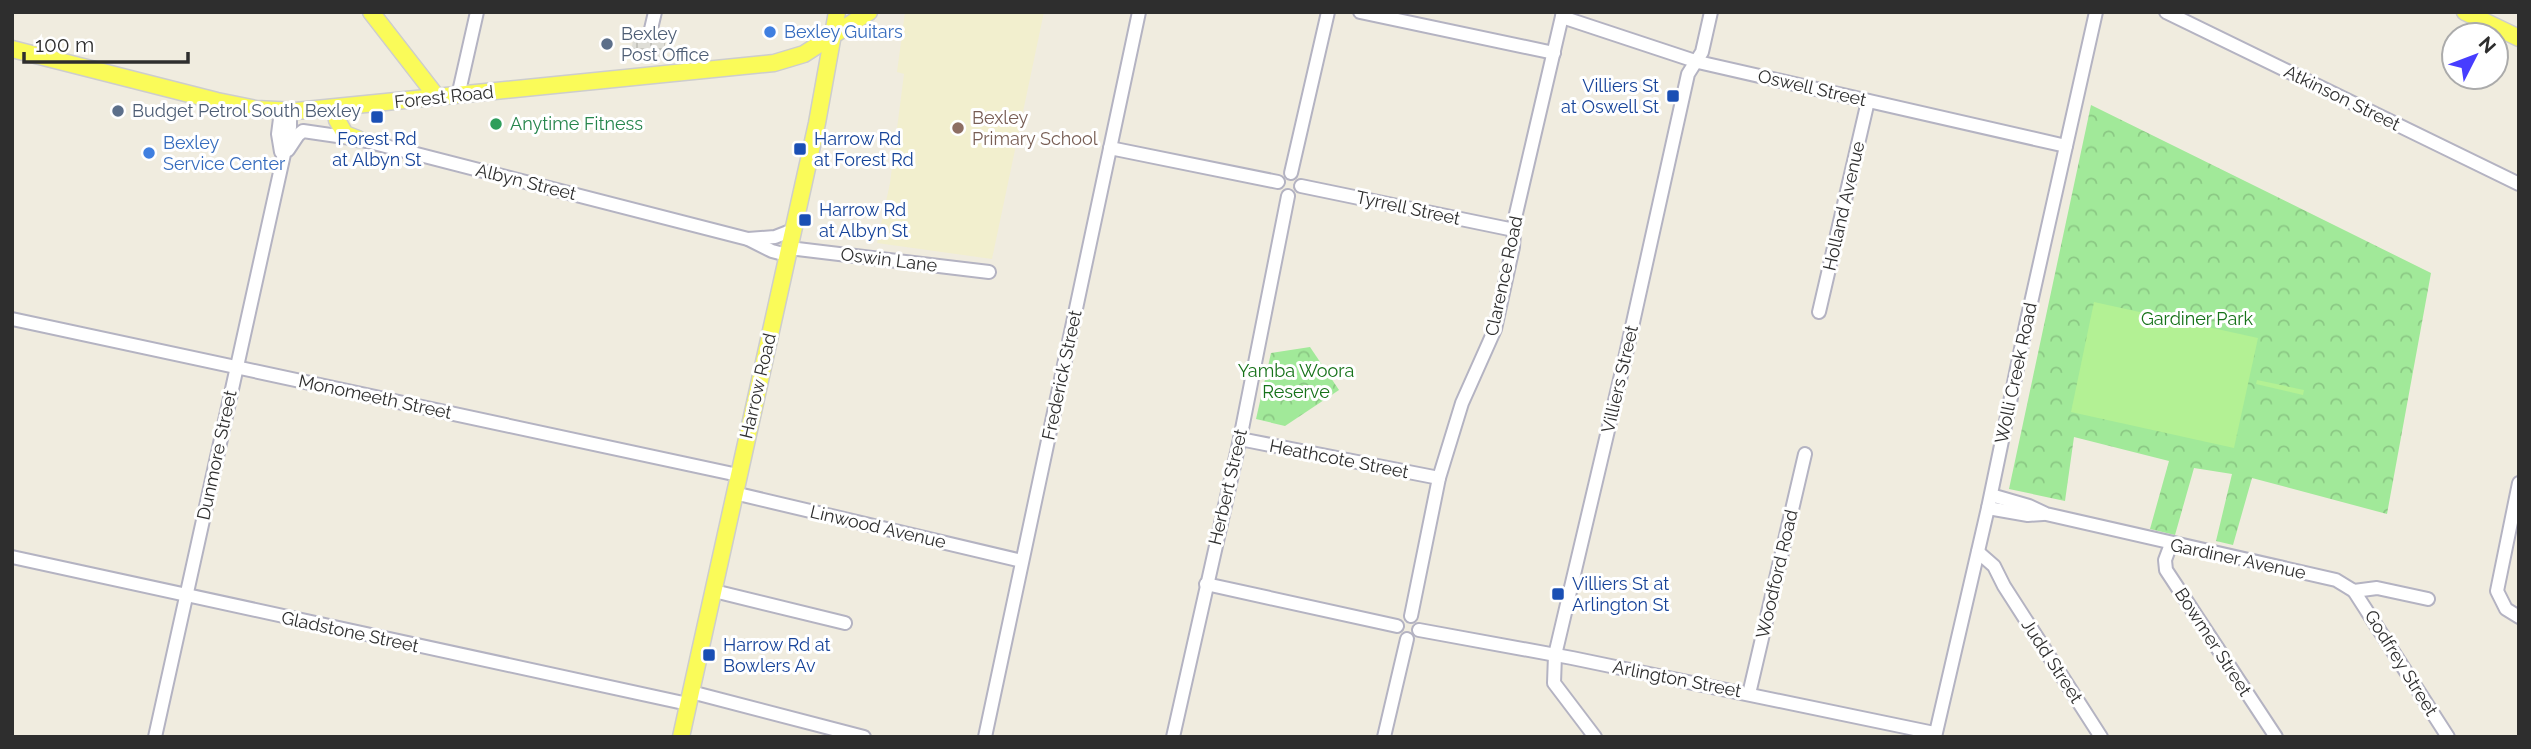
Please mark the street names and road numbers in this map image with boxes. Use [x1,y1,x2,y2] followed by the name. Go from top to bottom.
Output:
[2281,60,2404,135] street label: Atkinson Street
[1756,65,1868,110] street label: Oswell Street
[393,81,495,112] street label: Forest Road
[1818,139,1869,273] street label: Holland Avenue
[474,159,578,204] street label: Albyn Street
[1354,186,1462,229] street label: Tyrrell Street
[1481,214,1526,338] street label: Clarence Road
[840,243,939,276] street label: Oswin Lane
[1990,301,2041,445] street label: Wolli Creek Road
[1037,308,1086,442] street label: Frederick Street
[1597,323,1642,435] street label: Villiers Street
[735,331,780,441] street label: Harrow Road
[297,370,454,423] street label: Monomeeth Street
[192,388,241,522] street label: Dunmore Street
[1204,427,1251,547] street label: Herbert Street
[1268,435,1410,482] street label: Heathcote Street
[808,501,949,552] street label: Linwood Avenue
[1751,507,1802,640] street label: Woodford Road
[2168,534,2308,583] street label: Gardiner Avenue
[2171,584,2256,700] street label: Bowmer Street
[2361,606,2442,720] street label: Godfrey Street
[280,607,421,656] street label: Gladstone Street
[2017,615,2087,707] street label: Judd Street
[1611,656,1743,701] street label: Arlington Street

